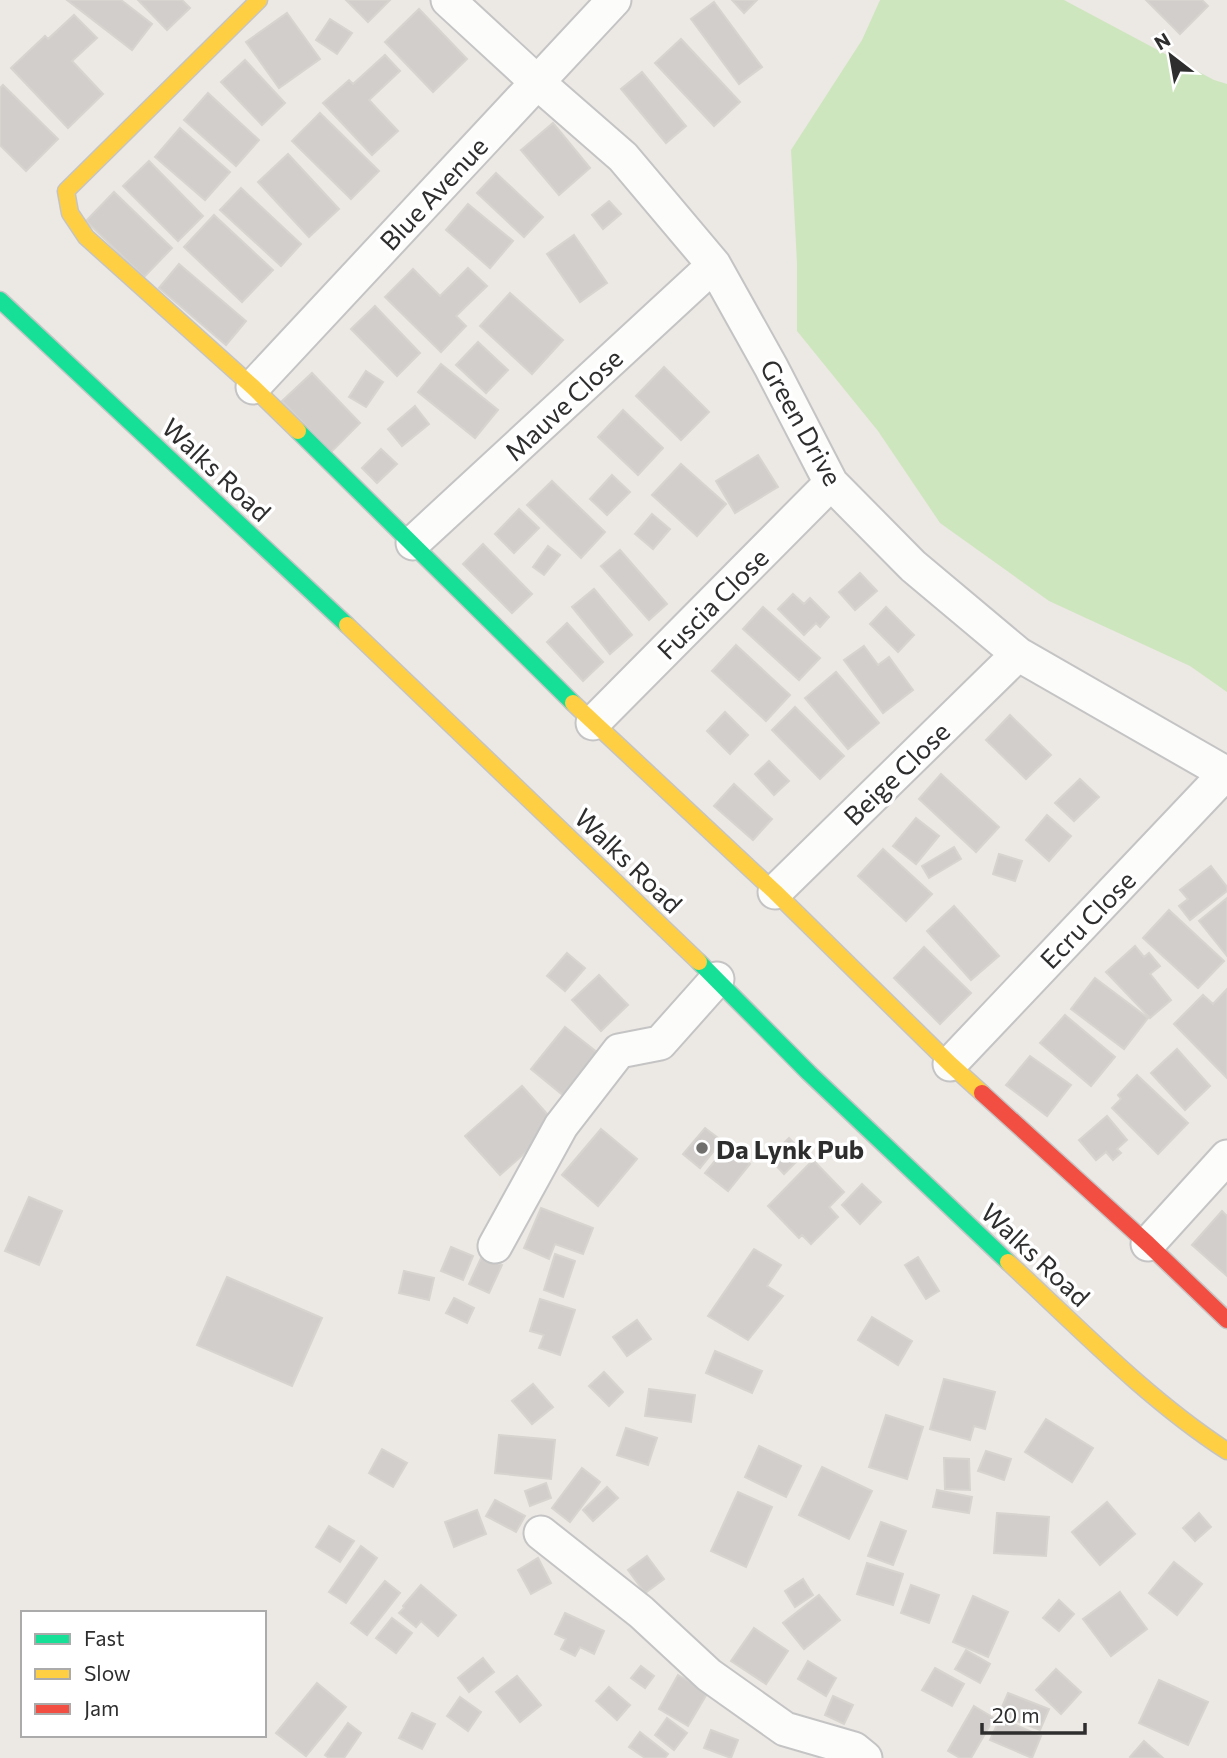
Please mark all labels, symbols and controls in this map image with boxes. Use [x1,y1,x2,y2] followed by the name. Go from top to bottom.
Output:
[1136,21,1206,91] north arrow
[1150,27,1174,55] text: N
[373,130,493,256] street label: Blue Avenue
[498,342,628,466] street label: Mauve Close
[755,354,849,490] street label: Green Drive
[156,411,278,527] street label: Walks Road
[650,541,774,665] street label: Fuscia Close
[837,715,955,831] street label: Beige Close
[569,801,689,919] street label: Walks Road
[1033,864,1141,974] street label: Ecru Close
[716,1133,864,1164] place label: Da Lynk Pub
[694,1140,710,1156] marker: Da Lynk Pub
[975,1196,1097,1312] street label: Walks Road
[21,1611,266,1737] legend
[84,1625,125,1650] text: Fast
[84,1660,131,1685] text: Slow
[982,1692,1085,1736] scale bar
[84,1695,119,1720] text: Jam
[992,1702,1040,1727] text: 20 m

